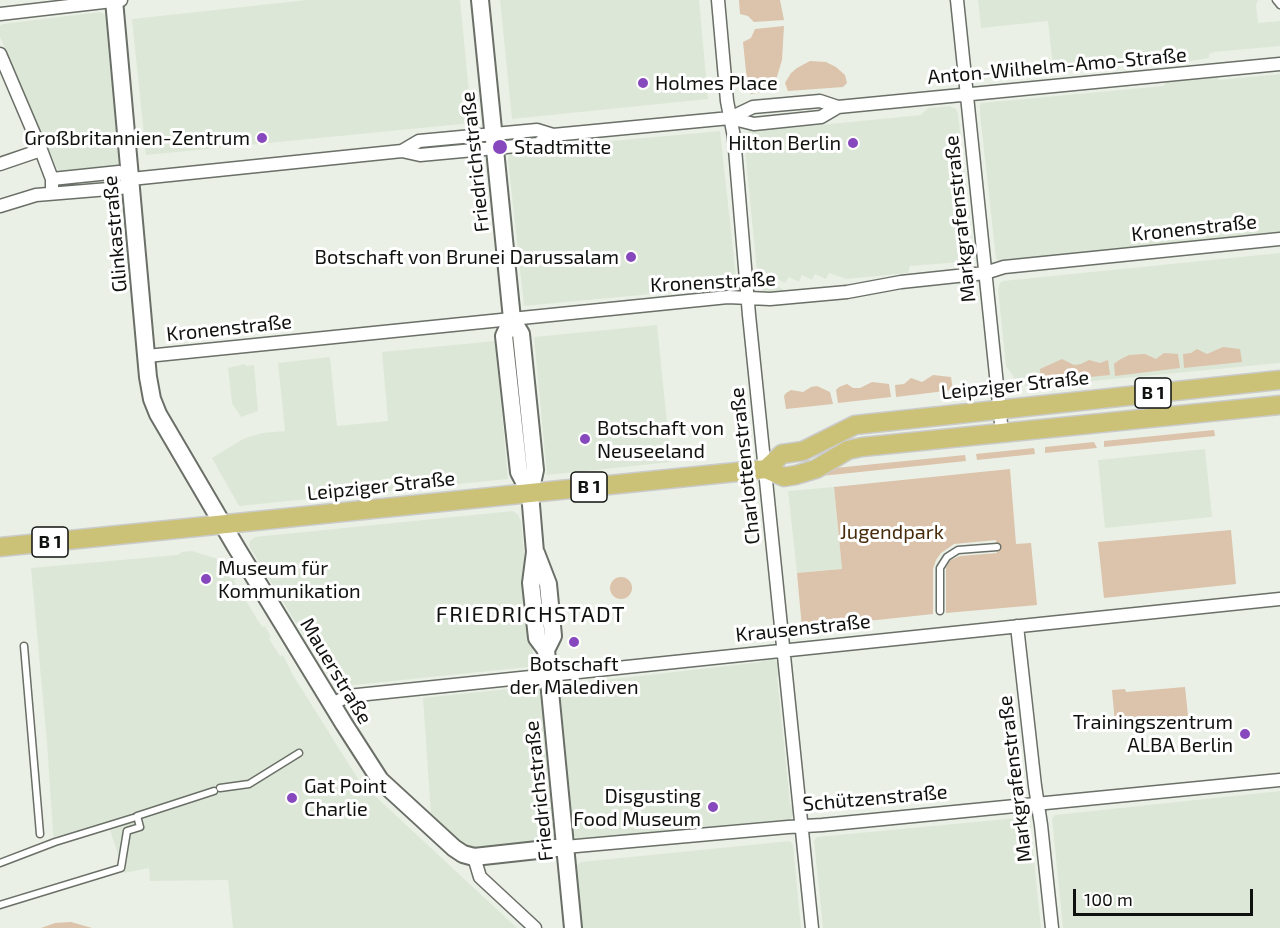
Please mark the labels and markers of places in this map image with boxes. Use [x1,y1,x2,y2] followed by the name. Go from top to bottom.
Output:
[655,71,778,95] place label: Holmes Place
[636,76,650,90] marker: Holmes Place
[24,126,250,150] place label: Großbritannien-Zentrum
[255,131,269,145] marker: Großbritannien-Zentrum
[728,131,841,155] place label: Hilton Berlin
[514,135,611,159] place label: Stadtmitte
[846,136,860,150] marker: Hilton Berlin
[491,138,509,156] marker: Stadtmitte
[314,245,619,269] place label: Botschaft von Brunei Darussalam
[624,250,638,264] marker: Botschaft von Brunei Darussalam
[597,416,724,463] place label: Botschaft von Neuseeland
[578,432,592,446] marker: Botschaft von Neuseeland
[218,556,361,603] place label: Museum für Kommunikation
[199,572,213,586] marker: Museum für Kommunikation
[567,635,581,649] marker: Botschaft der Malediven
[509,652,639,699] place label: Botschaft der Malediven
[1073,710,1233,757] place label: Trainingszentrum ALBA Berlin
[1238,727,1252,741] marker: Trainingszentrum ALBA Berlin
[304,774,387,821] place label: Gat Point Charlie
[573,784,701,831] place label: Disgusting Food Museum
[285,791,299,805] marker: Gat Point Charlie
[706,800,720,814] marker: Disgusting Food Museum

